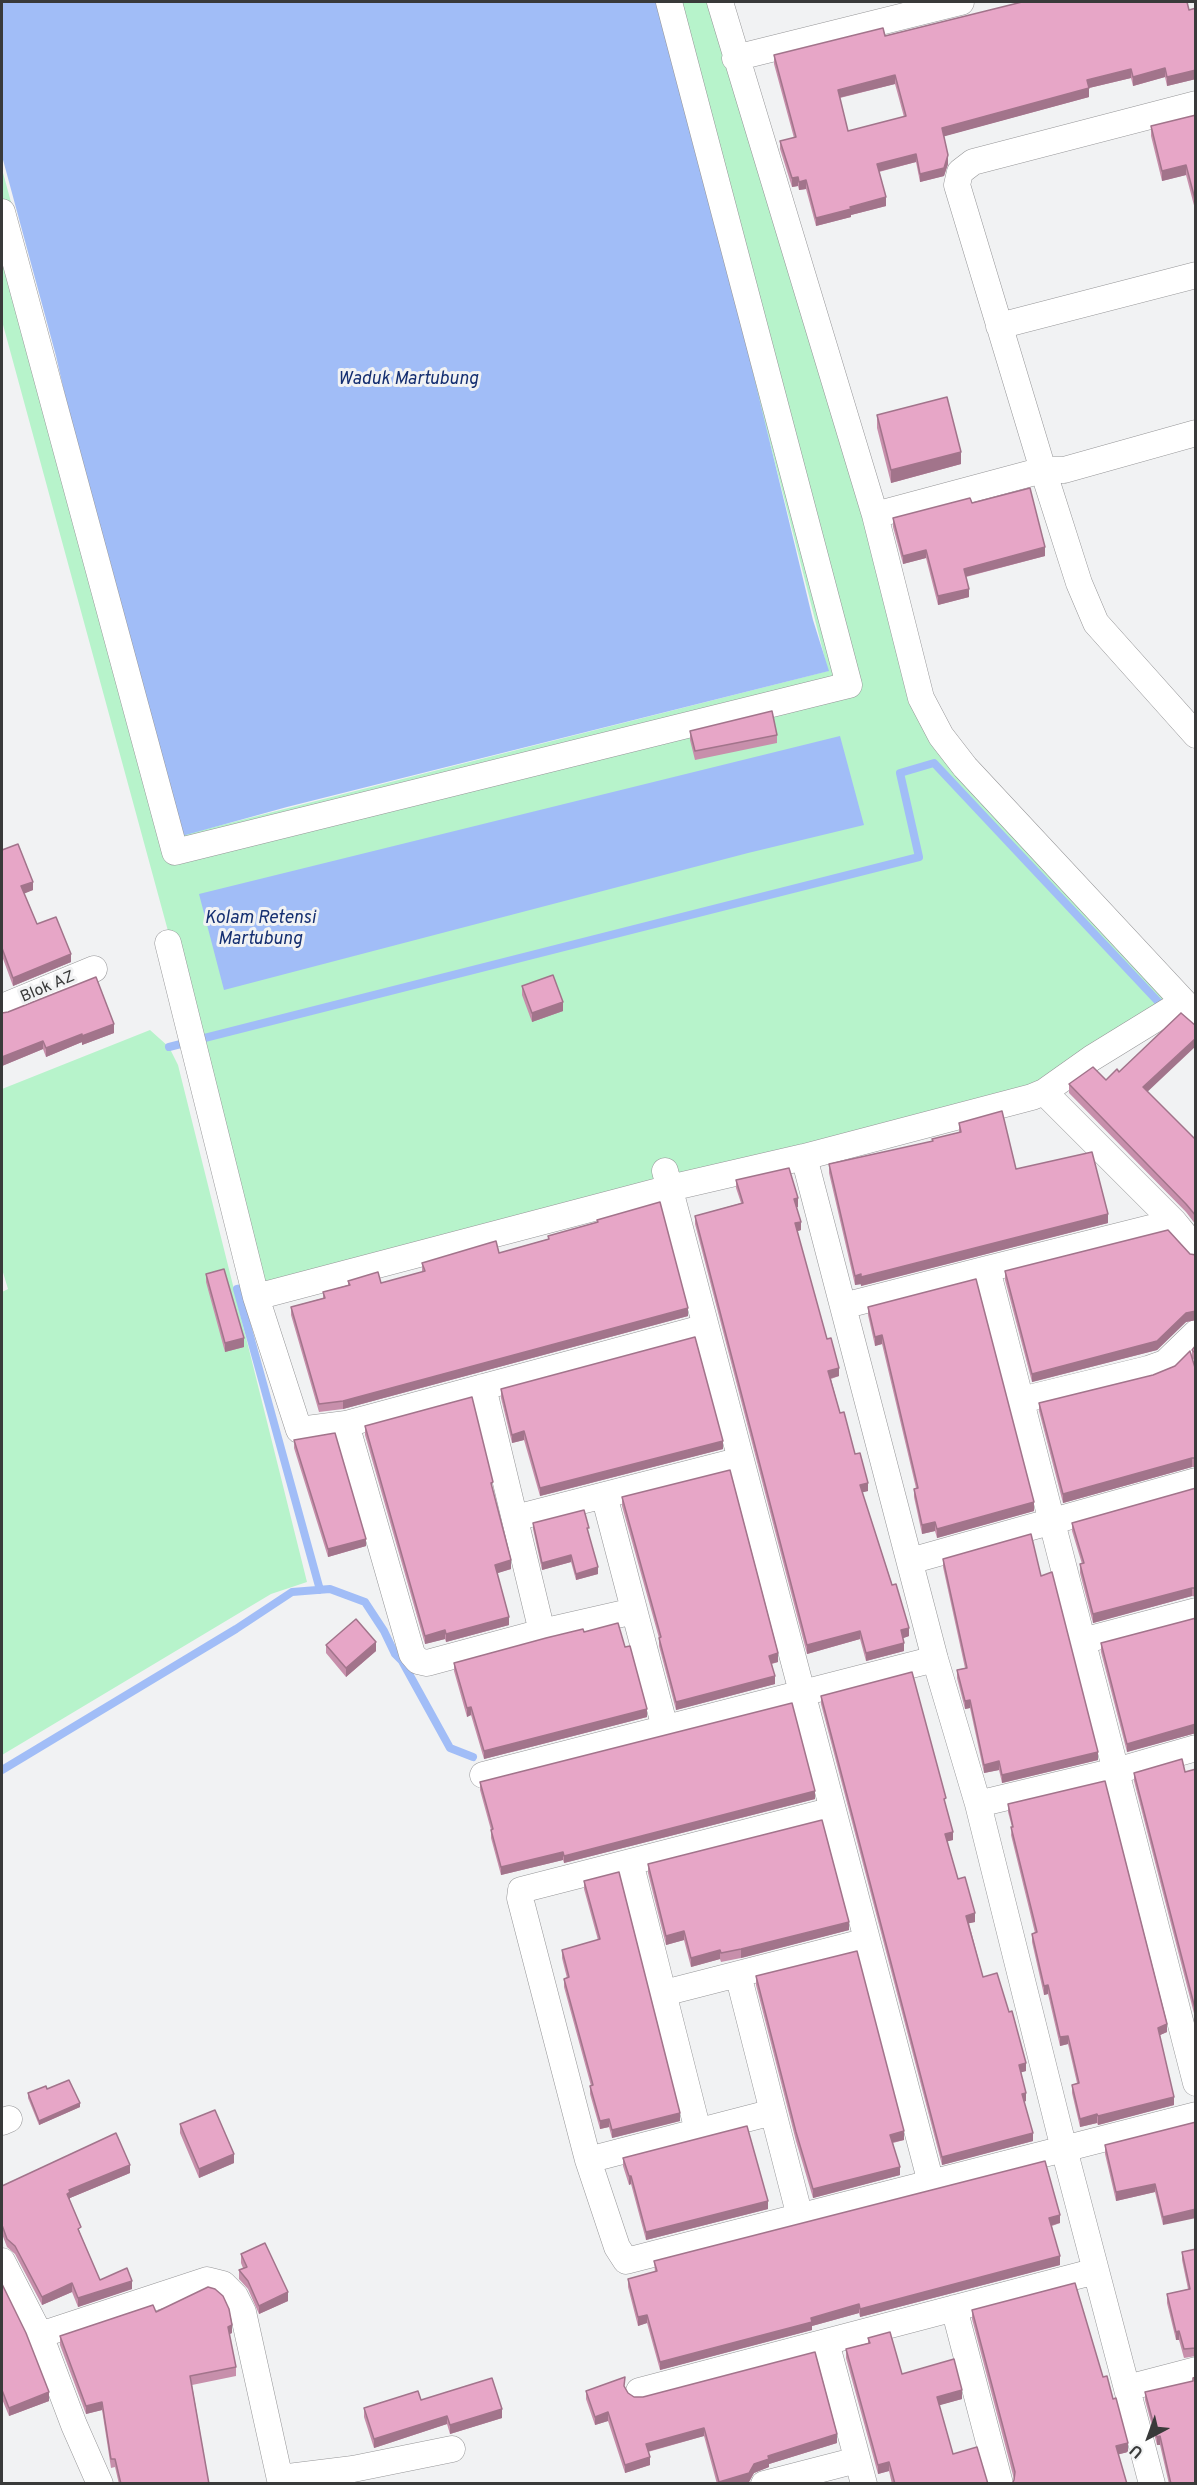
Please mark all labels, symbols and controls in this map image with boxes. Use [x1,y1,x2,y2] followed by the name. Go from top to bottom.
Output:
[338,369,478,391] water label: Waduk Martubung
[204,908,316,950] water label: Kolam Retensi Martubung
[18,968,78,1008] street label: Blok AZ
[1119,2407,1179,2467] north arrow
[1126,2439,1148,2462] text: U

